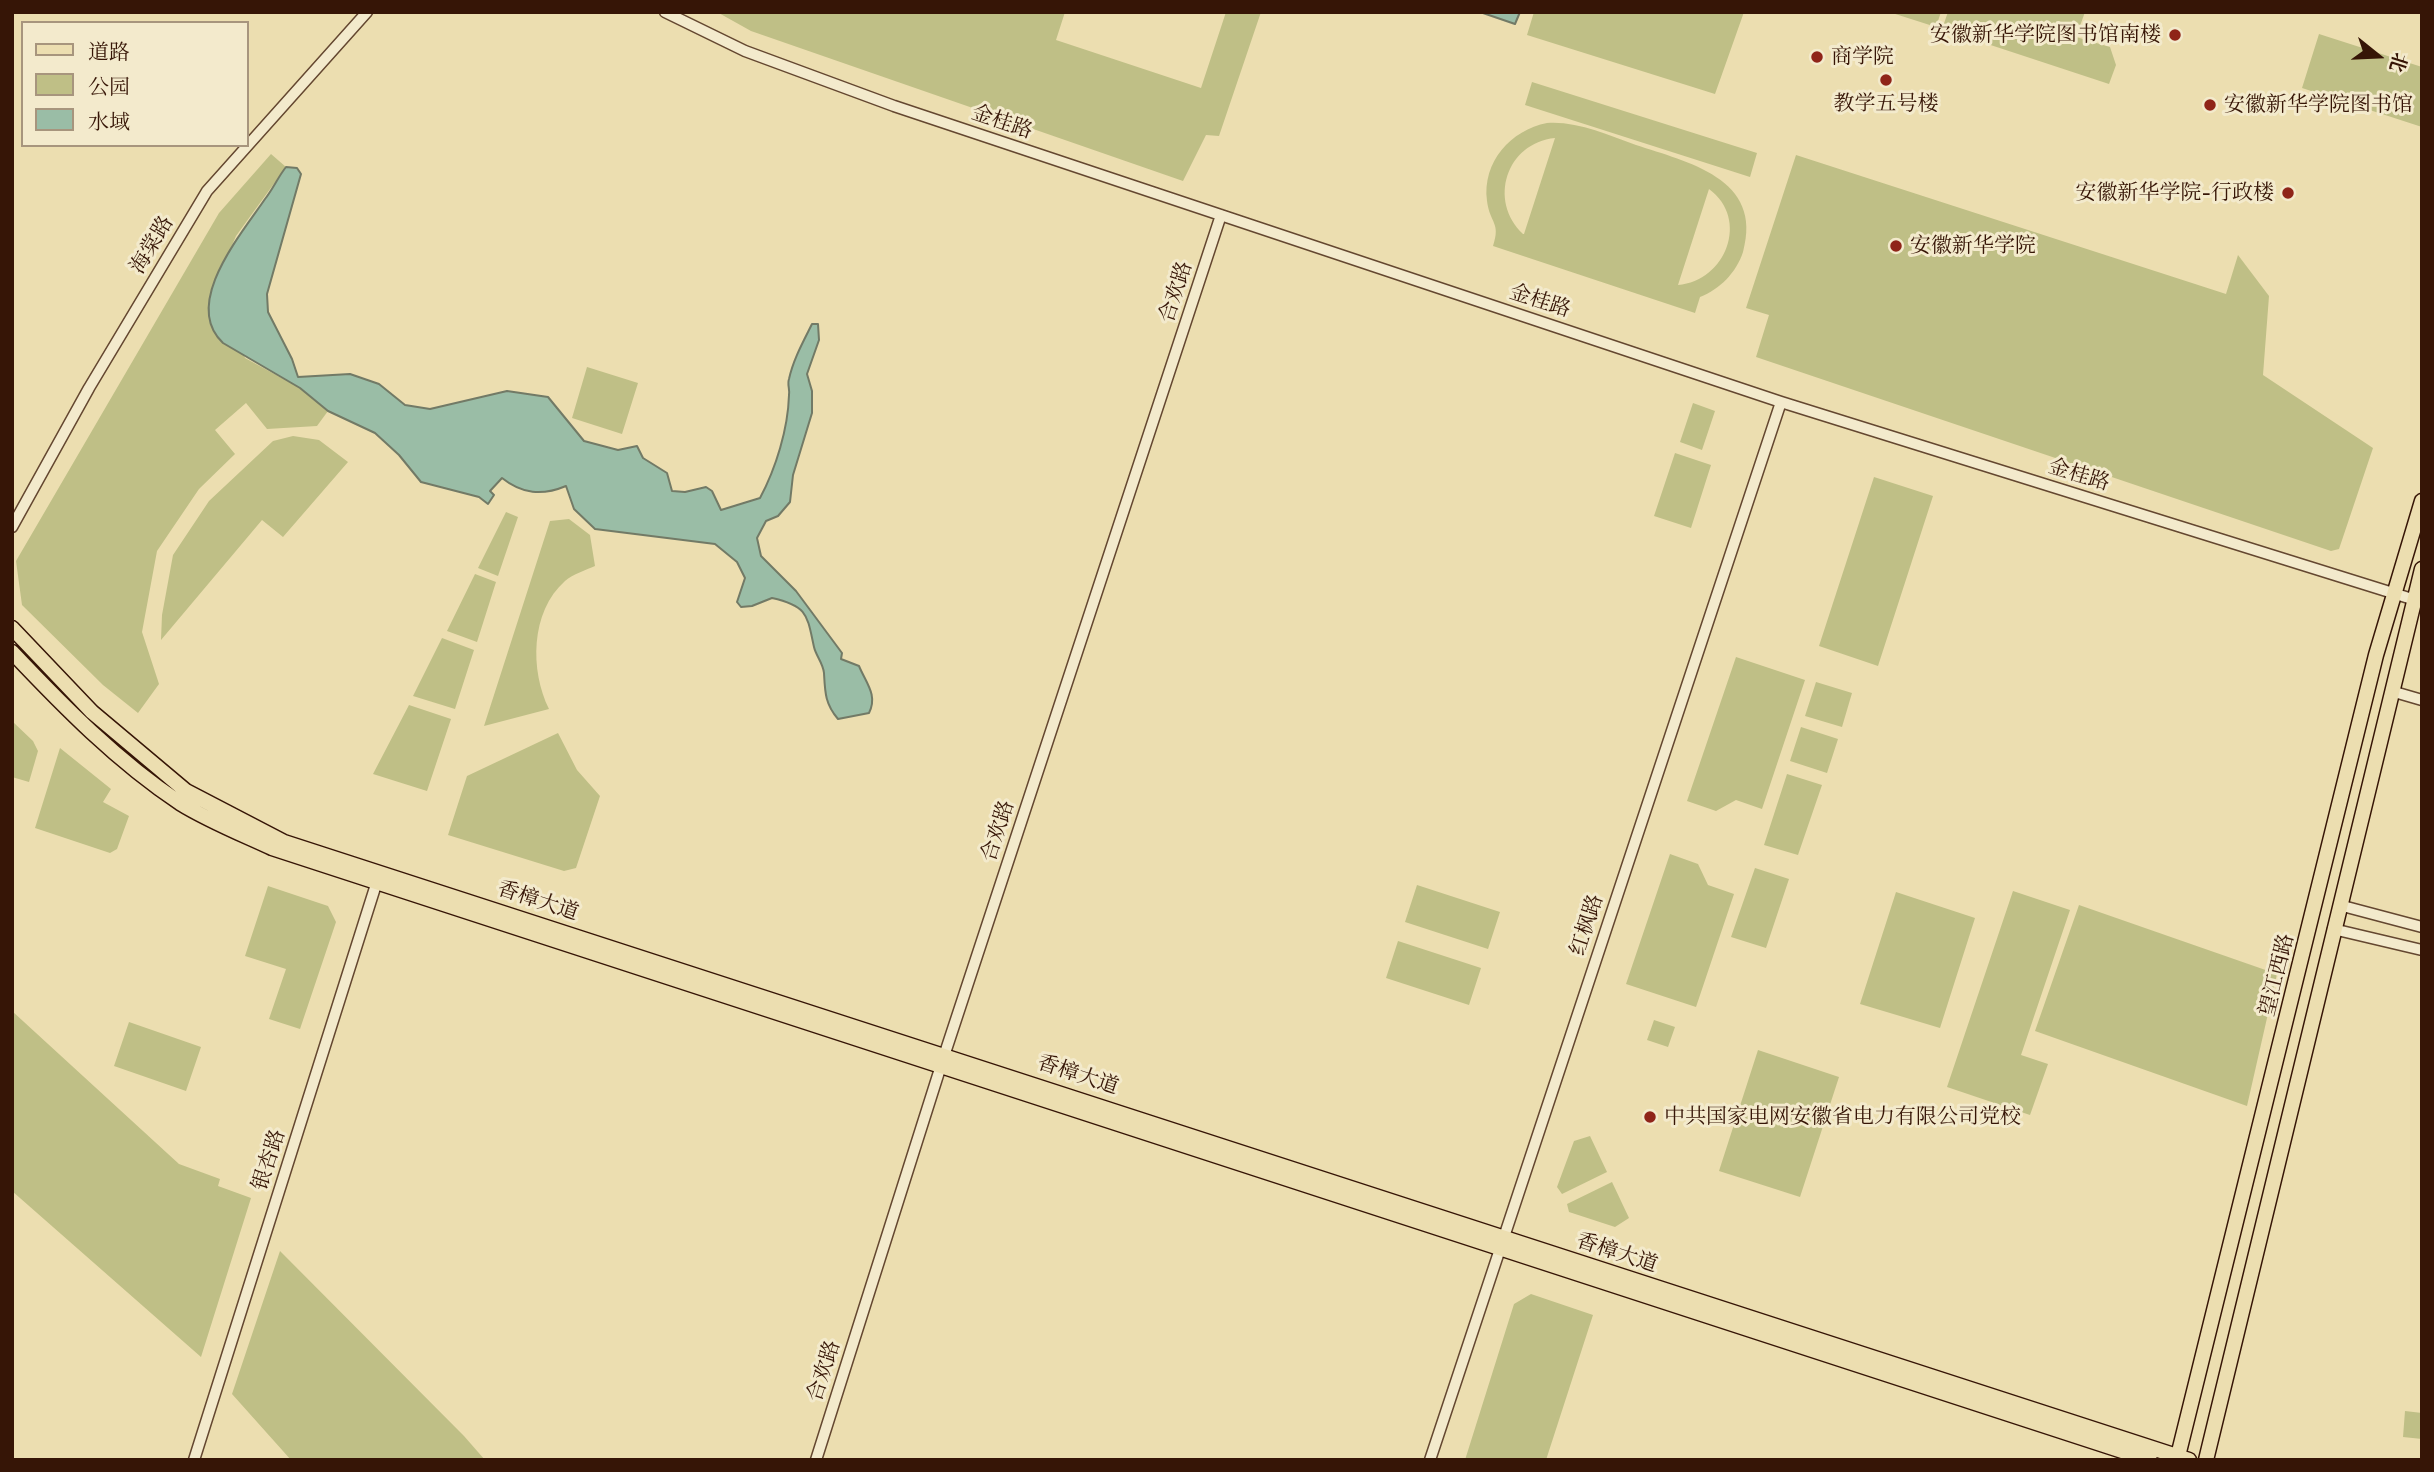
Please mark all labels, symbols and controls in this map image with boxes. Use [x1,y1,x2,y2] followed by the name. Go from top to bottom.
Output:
[21,21,248,147] legend
[2343,21,2413,91] north arrow
[1930,22,2161,48] place label: 安徽新华学院图书馆南楼
[2167,27,2183,43] marker: 安徽新华学院图书馆南楼
[88,39,130,64] text: 道路
[1831,44,1894,70] place label: 商学院
[1809,49,1825,65] marker: 商学院
[2385,50,2412,75] text: 北
[1878,72,1894,88] marker: 教学五号楼
[88,74,130,99] text: 公园
[1834,91,1938,117] place label: 教学五号楼
[2224,92,2413,118] place label: 安徽新华学院图书馆
[2202,97,2218,113] marker: 安徽新华学院图书馆
[968,100,1036,144] street label: 金桂路
[88,109,130,134] text: 水域
[2075,180,2274,206] place label: 安徽新华学院-行政楼
[2280,185,2296,201] marker: 安徽新华学院-行政楼
[125,212,179,278] street label: 海棠路
[1910,233,2036,259] place label: 安徽新华学院
[1888,238,1904,254] marker: 安徽新华学院
[1154,258,1198,326] street label: 合欢路
[1506,279,1574,323] street label: 金桂路
[2045,454,2113,496] street label: 金桂路
[976,797,1020,865] street label: 合欢路
[494,876,582,926] street label: 香樟大道
[1565,891,1609,959] street label: 红枫路
[2255,931,2299,1019] street label: 望江西路
[1034,1050,1122,1100] street label: 香樟大道
[1664,1104,2021,1130] place label: 中共国家电网安徽省电力有限公司党校
[1642,1109,1658,1125] marker: 中共国家电网安徽省电力有限公司党校
[247,1126,291,1194] street label: 银杏路
[1573,1228,1661,1278] street label: 香樟大道
[802,1337,846,1405] street label: 合欢路

